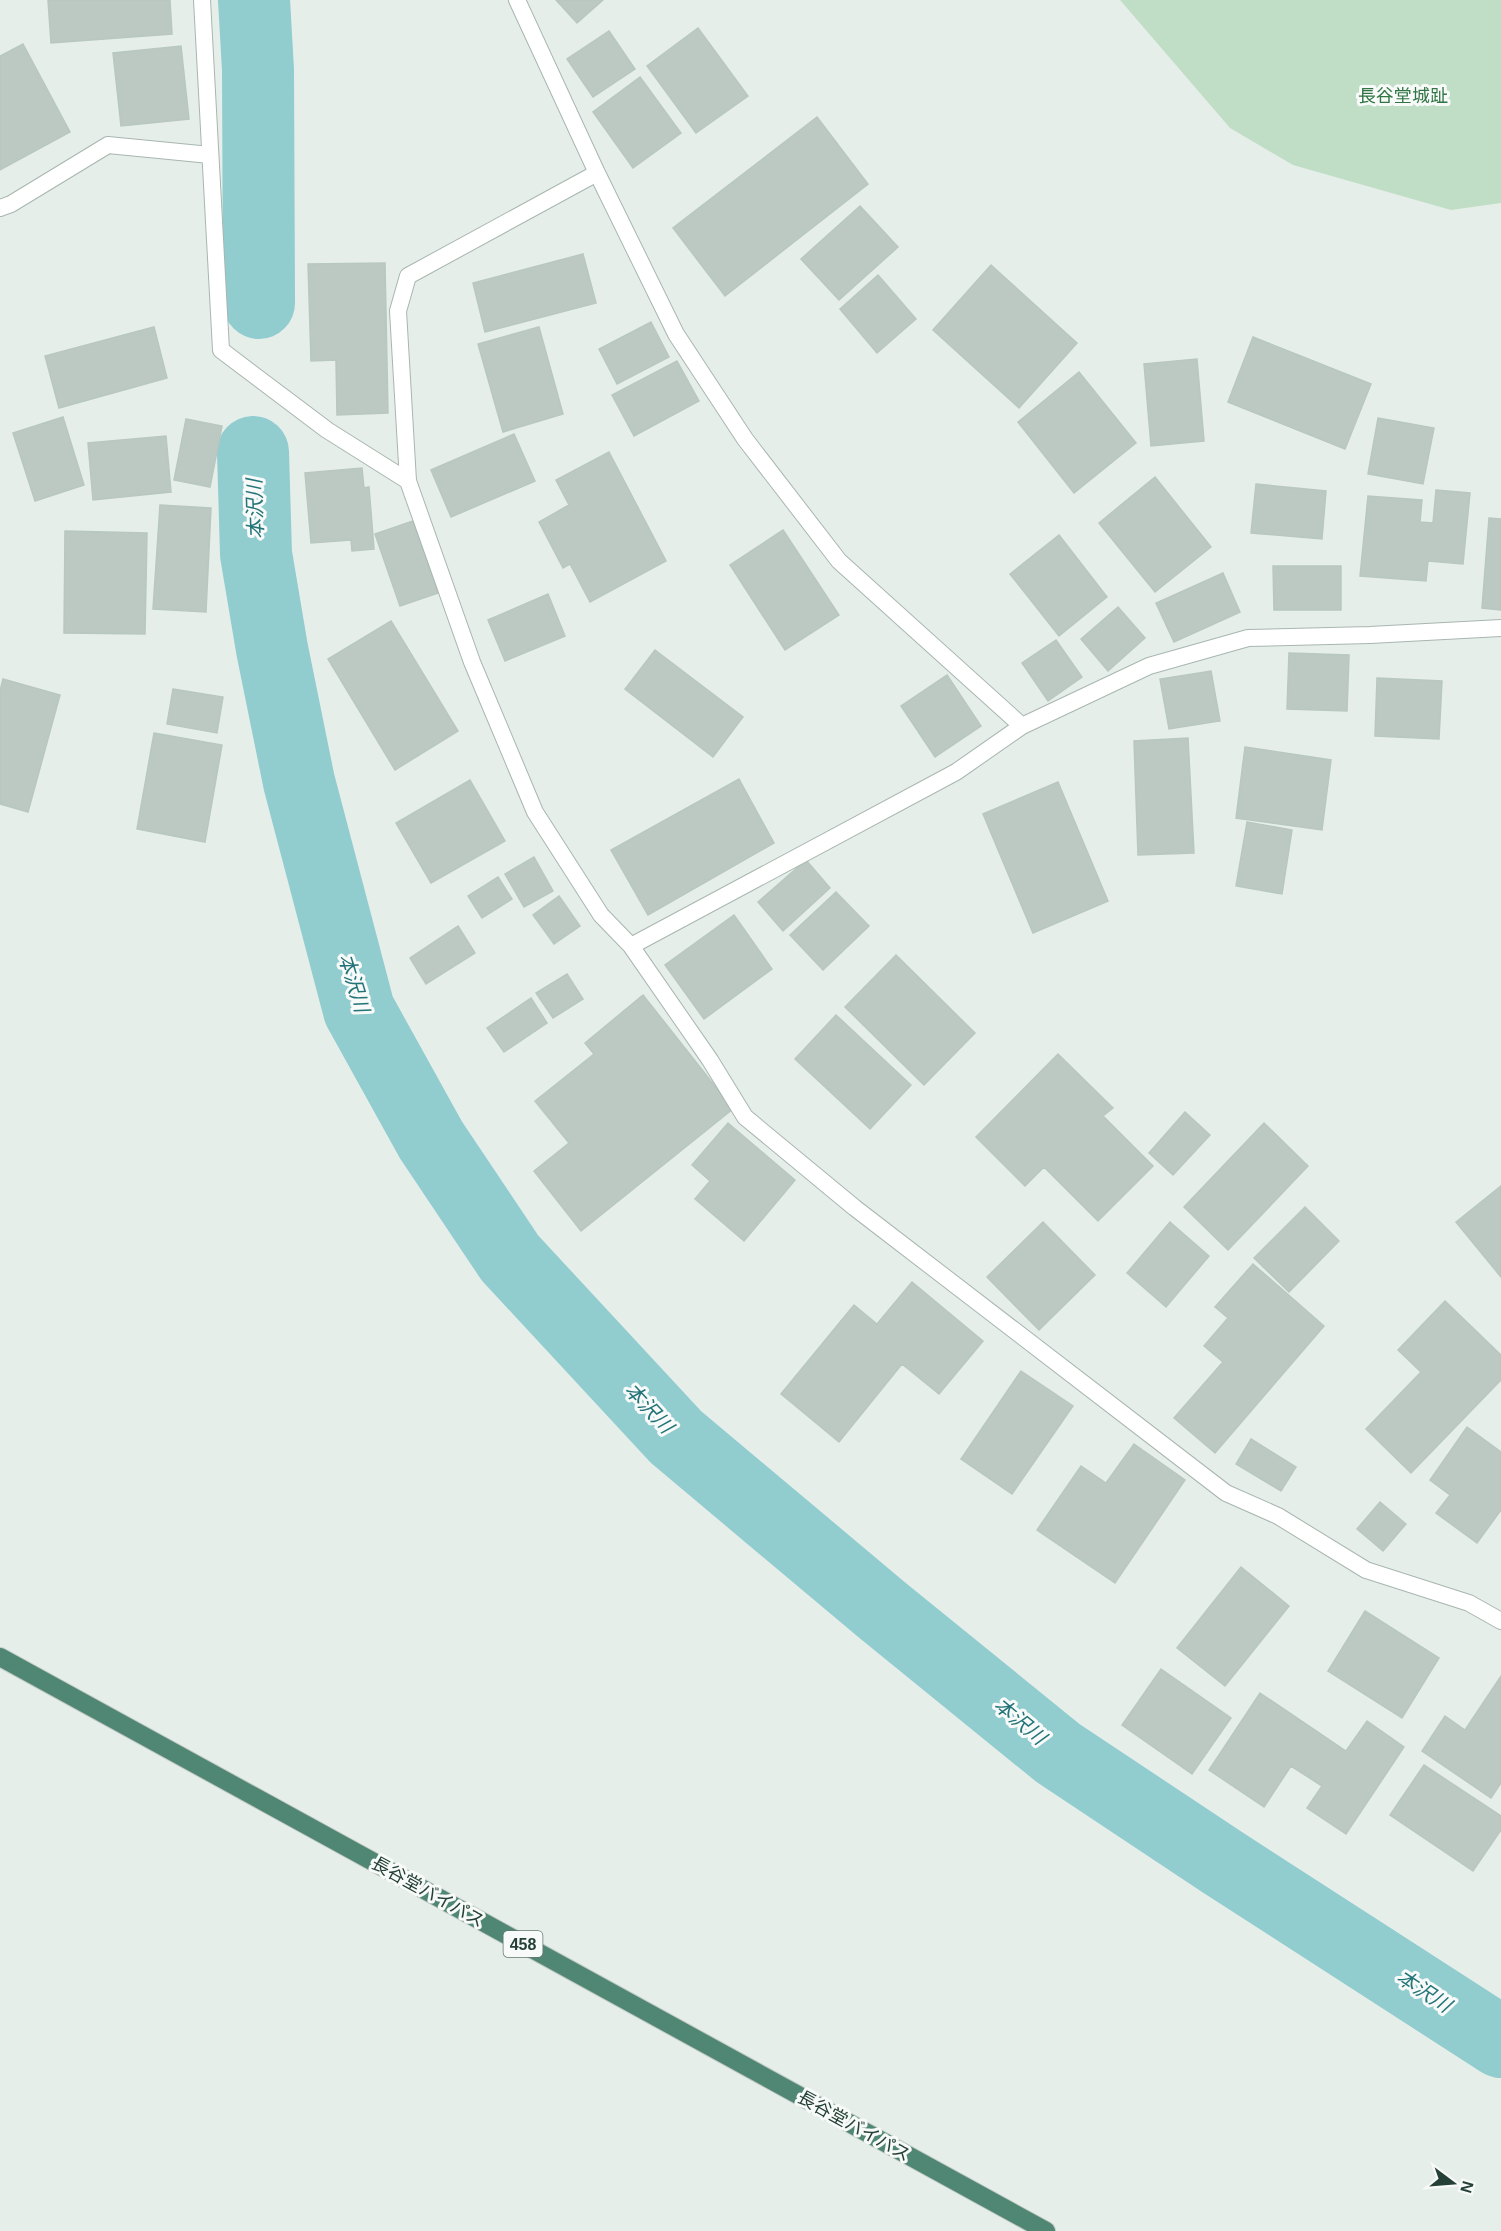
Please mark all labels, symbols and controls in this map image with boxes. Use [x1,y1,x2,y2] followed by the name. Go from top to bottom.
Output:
[1358,86,1448,106] park label: 長谷堂城趾
[243,477,267,539] water label: 本沢川
[335,951,374,1017] water label: 本沢川
[620,1379,679,1439] water label: 本沢川
[990,1693,1052,1750] water label: 本沢川
[368,1853,488,1931] street label: 長谷堂バイパス
[504,1931,542,1957] road number: 458
[1393,1965,1457,2018] water label: 本沢川
[794,2087,914,2165] street label: 長谷堂バイパス
[1423,2153,1483,2213] north arrow
[1457,2179,1477,2195] text: N

